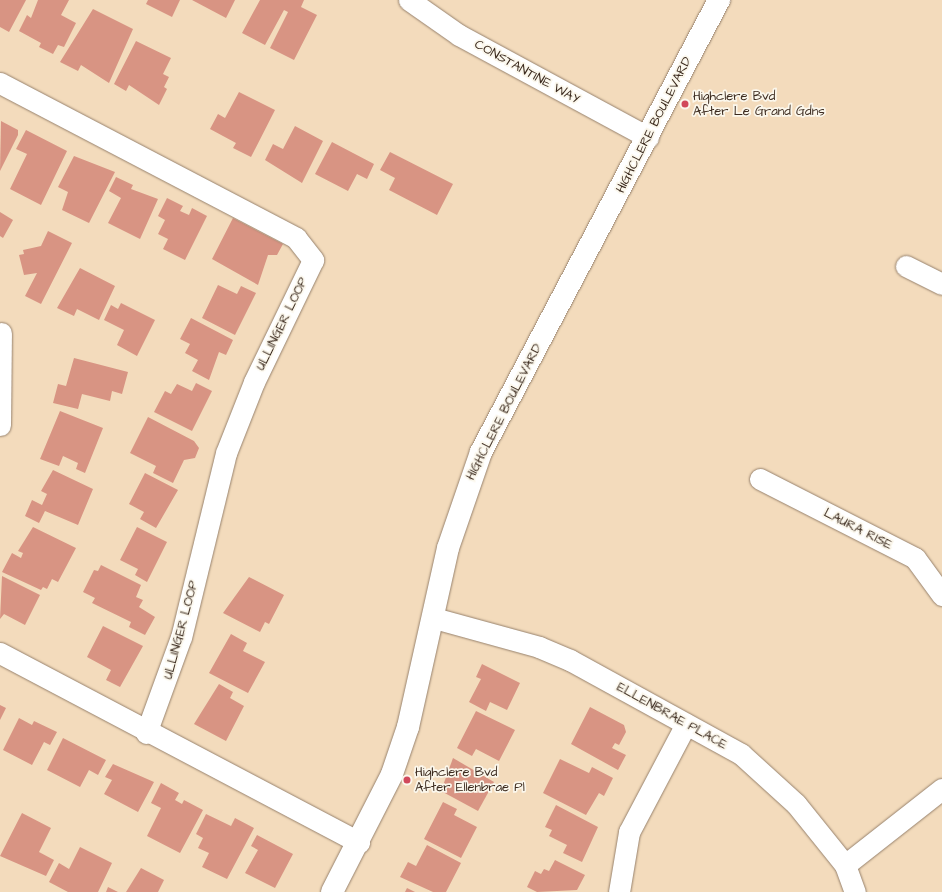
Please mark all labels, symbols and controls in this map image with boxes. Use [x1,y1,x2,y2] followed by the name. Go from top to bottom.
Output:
[472,37,582,107] street label: CONSTANTINE WAY
[613,54,695,196] street label: HIGHCLERE BOULEVARD
[693,89,825,120] place label: Highclere Bvd After Le Grand Gdns
[680,99,690,109] marker: Highclere Bvd After Le Grand Gdns
[253,275,311,373] street label: ULLINGER LOOP
[463,341,545,483] street label: HIGHCLERE BOULEVARD
[821,505,895,553] street label: LAURA RISE
[160,579,202,681] street label: ULLINGER LOOP
[614,679,730,753] street label: ELLENBRAE PLACE
[415,765,525,796] place label: Highclere Bvd After Ellenbrae Pl
[402,775,412,785] marker: Highclere Bvd After Ellenbrae Pl

